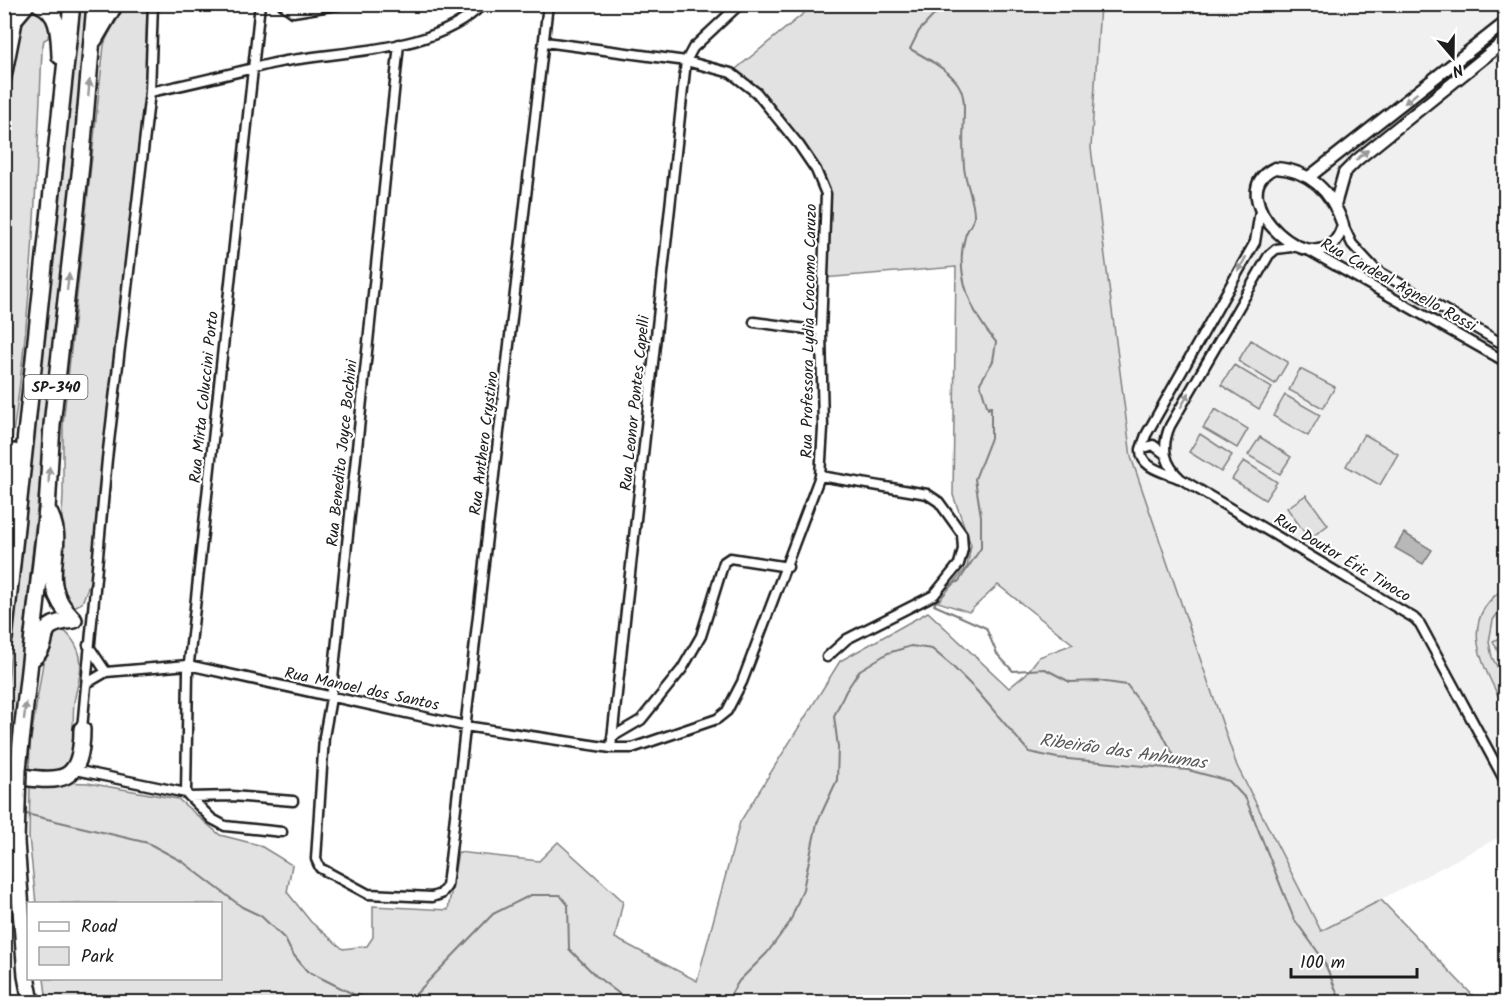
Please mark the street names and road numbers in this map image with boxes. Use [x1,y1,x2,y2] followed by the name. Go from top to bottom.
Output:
[795,203,824,459] street label: Rua Professora Lydia Crocomo Caruzo
[1316,232,1482,339] street label: Rua Cardeal Agnello Rossi
[183,310,226,484] street label: Rua Mirta Coluccini Porto
[614,313,657,492] street label: Rua Leonor Pontes Capelli
[320,357,365,548] street label: Rua Benedito Joyce Bochini
[463,370,506,517] street label: Rua Anthero Crystino
[25,375,88,399] road number: SP-340
[1269,507,1415,609] street label: Rua Doutor Éric Tinoco
[282,661,442,718] street label: Rua Manoel dos Santos

